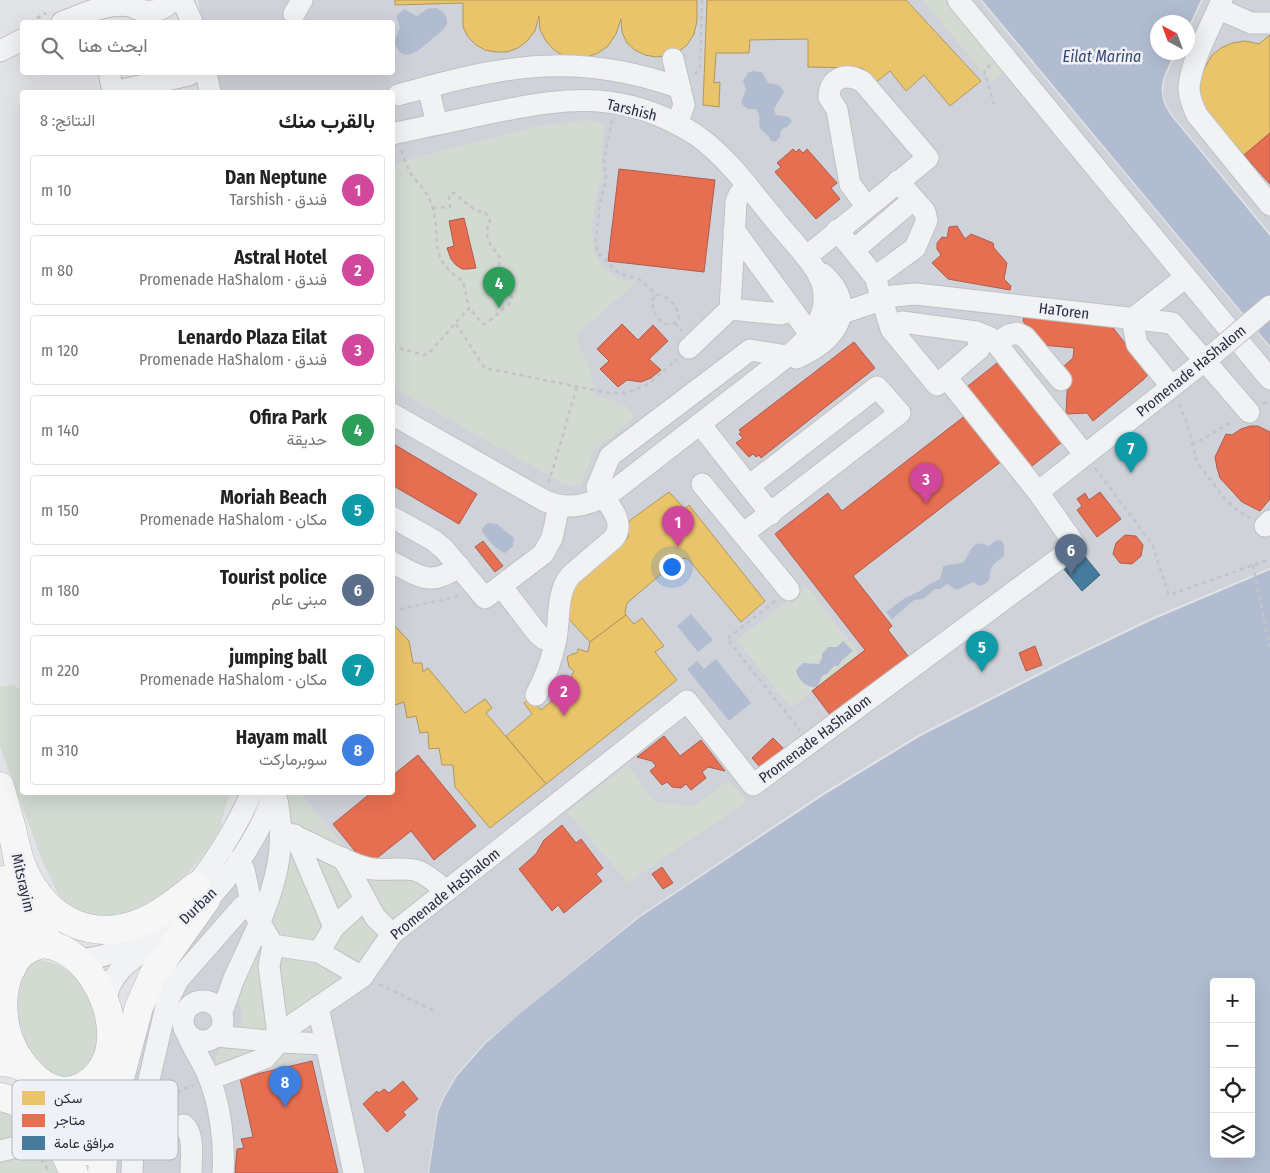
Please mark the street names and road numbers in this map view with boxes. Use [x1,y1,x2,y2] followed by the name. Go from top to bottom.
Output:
[605,95,659,125] street label: Tarshish
[1038,299,1090,323] street label: HaToren
[1133,321,1249,421] street label: Promenade HaShalom
[755,691,875,787] street label: Promenade HaShalom
[387,844,503,944] street label: Promenade HaShalom
[8,852,38,914] street label: Mitsrayim
[176,884,220,928] street label: Durban

